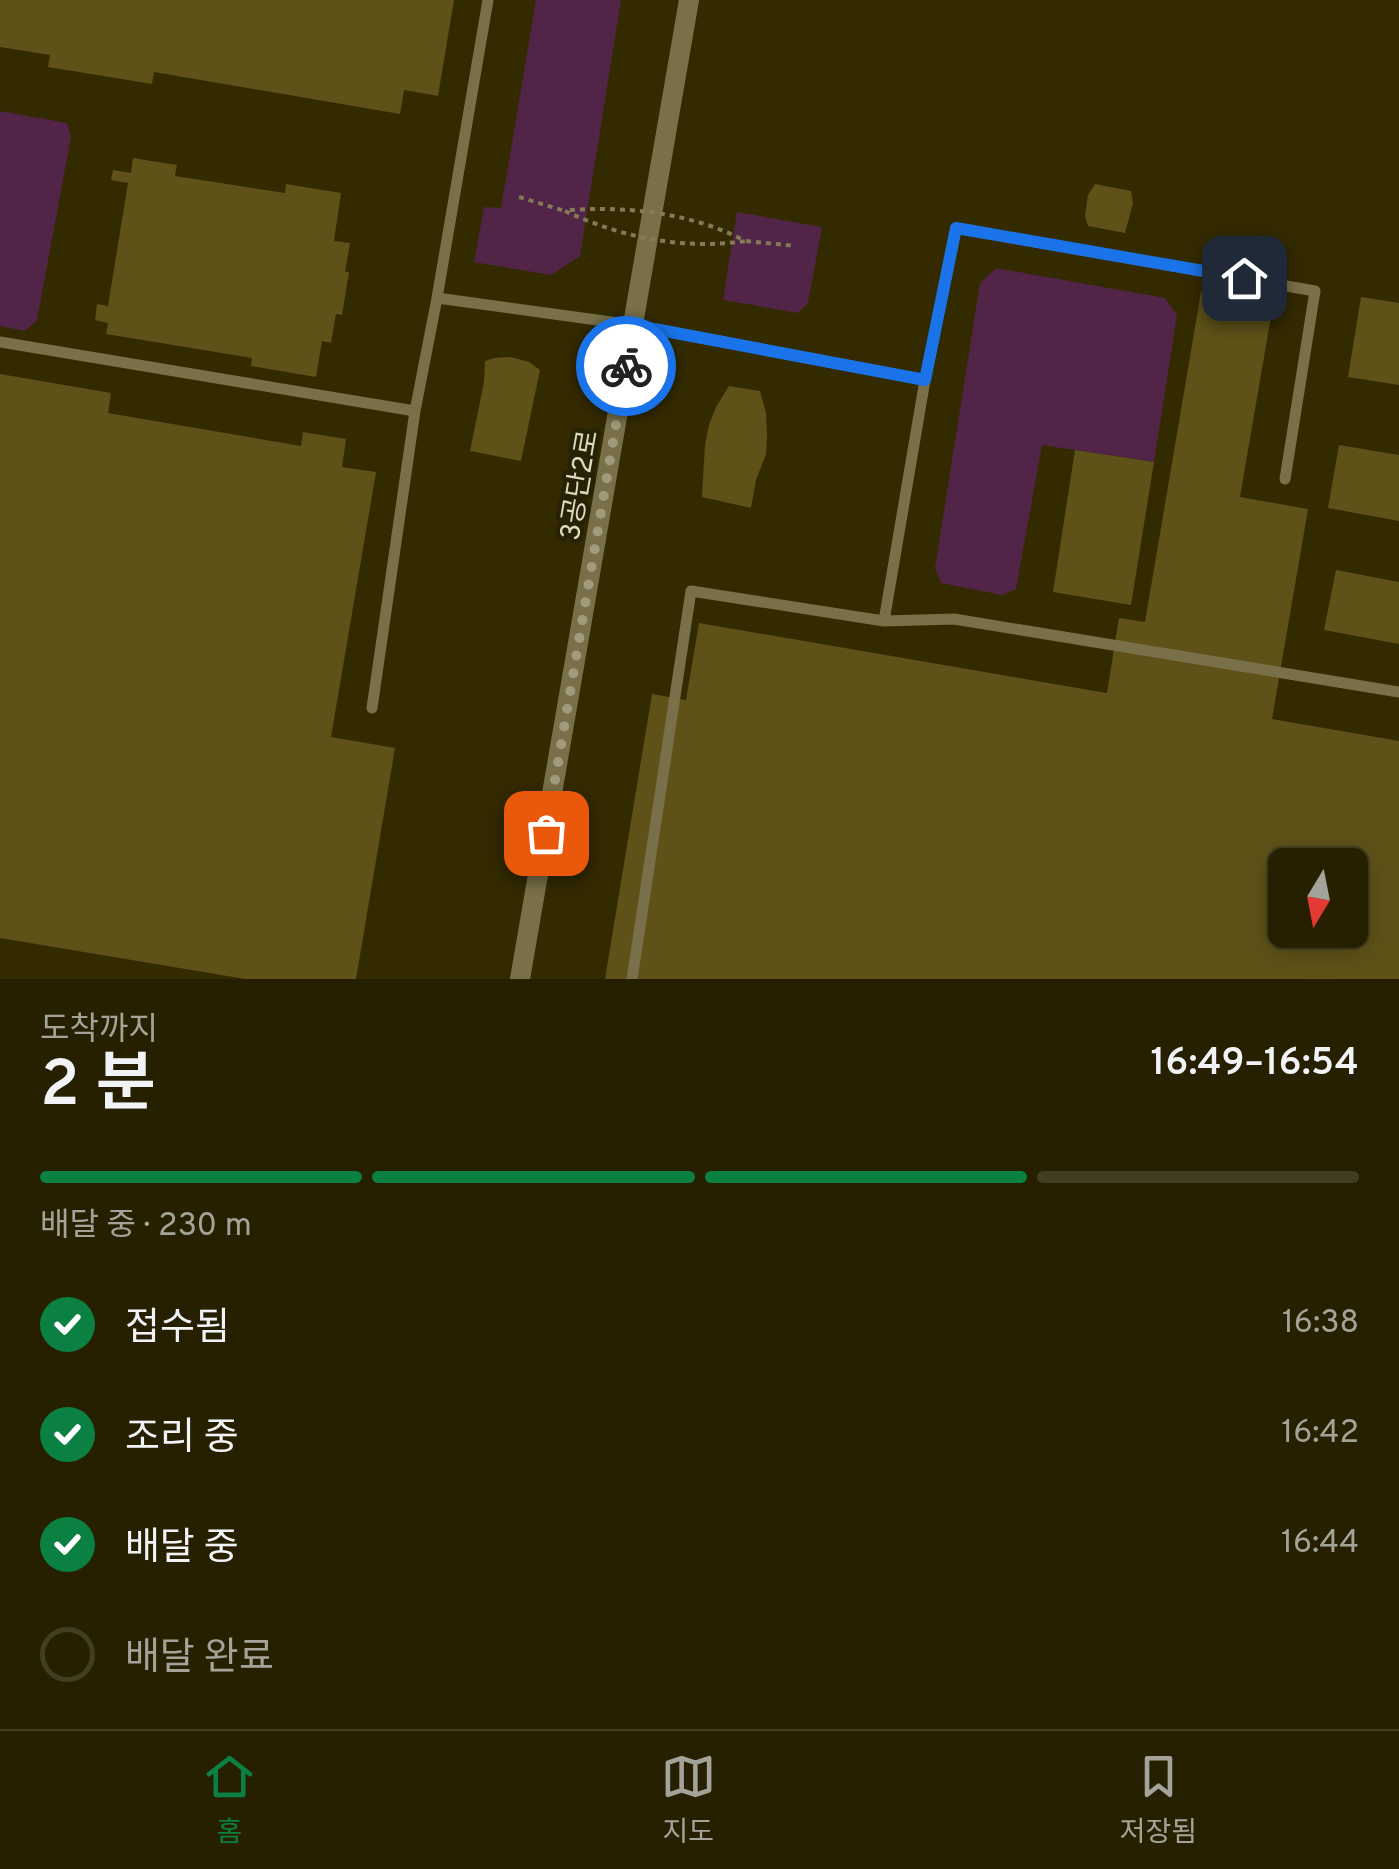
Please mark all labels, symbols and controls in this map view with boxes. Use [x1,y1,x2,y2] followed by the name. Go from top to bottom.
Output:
[1202,236,1287,321] pin
[1217,251,1272,306] icon: home
[576,316,676,416] courier
[599,339,654,394] icon: bike
[554,428,608,543] street label: 3공단2로
[504,791,589,876] pin
[519,806,574,861] icon: bag
[1268,848,1368,948] north arrow
[1268,848,1368,948] map controls
[40,1011,158,1051] text: 도착까지
[1151,1040,1359,1089] text: 16:49–16:54
[40,1047,155,1129] text: 2 분
[40,1207,252,1247] text: 배달 중 · 230 m
[40,1297,95,1352] icon: check
[1282,1304,1359,1344] text: 16:38
[125,1305,230,1354] text: 접수됨
[40,1407,95,1462] icon: check
[1281,1414,1359,1454] text: 16:42
[125,1415,239,1464] text: 조리 중
[40,1517,95,1572] icon: check
[1281,1524,1359,1564] text: 16:44
[125,1525,239,1574] text: 배달 중
[125,1635,274,1684] text: 배달 완료
[202,1749,257,1852] tab: 홈
[661,1749,716,1852] tab: 지도
[1120,1749,1197,1852] tab: 저장됨

